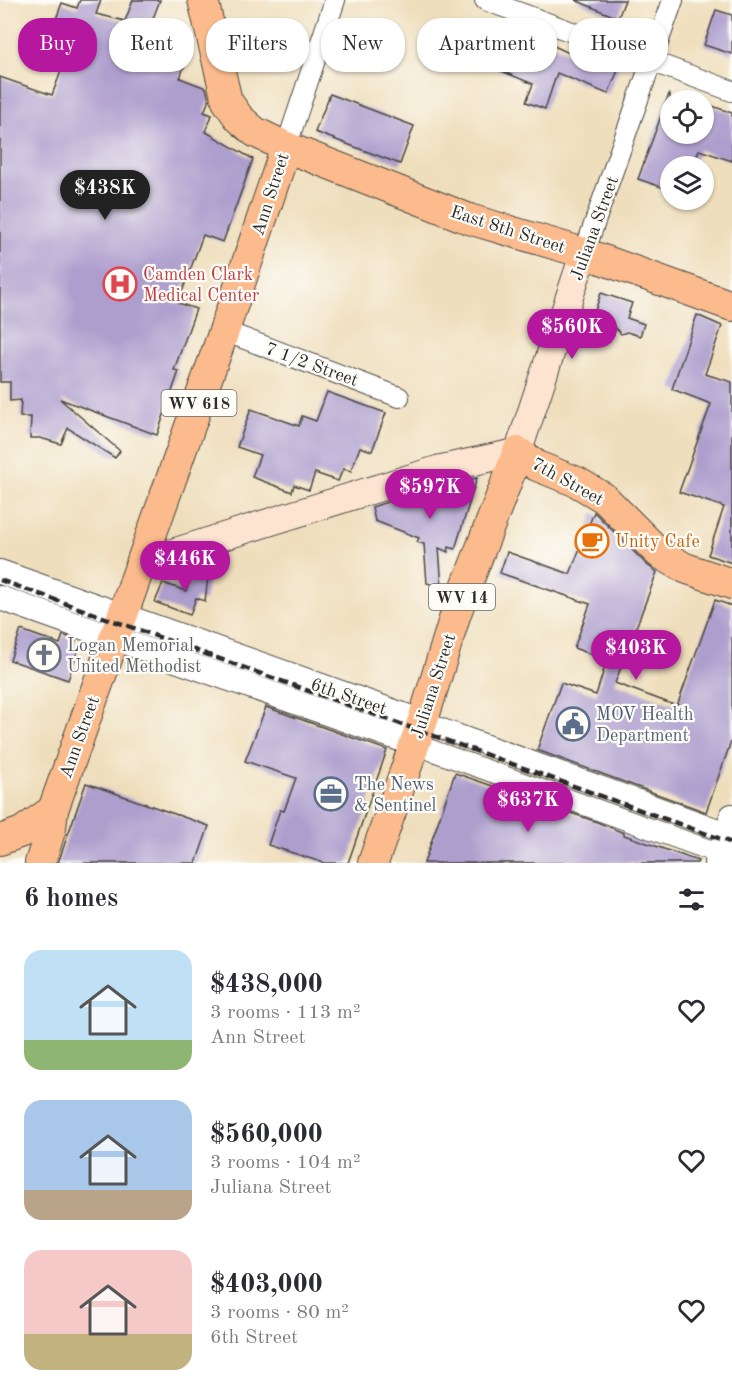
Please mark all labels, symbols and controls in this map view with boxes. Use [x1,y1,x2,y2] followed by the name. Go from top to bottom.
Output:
[18,18,97,72] chip: Buy
[109,18,194,72] chip: Rent
[206,18,309,72] chip: Filters
[321,18,405,72] chip: New
[417,18,557,72] chip: Apartment
[569,18,668,72] chip: House
[660,90,714,210] map controls
[660,90,714,144] button: locate
[249,151,293,238] street label: Ann Street
[660,156,714,210] button: layers
[63,170,147,221] pin: $438K
[568,174,622,283] street label: Juliana Street
[74,179,136,199] text: $438K
[448,203,567,257] street label: East 8th Street
[102,266,138,302] hospital icon: Camden Clark Medical Center
[143,266,260,305] place label: Camden Clark Medical Center
[530,309,614,360] pin: $560K
[541,318,603,338] text: $560K
[263,340,360,390] street label: 7 1/2 Street
[162,390,236,416] road number: WV 618
[528,455,607,509] street label: 7th Street
[388,469,472,520] pin: $597K
[399,478,461,498] text: $597K
[574,523,610,559] cafe icon: Unity Cafe
[615,533,700,551] place label: Unity Cafe
[143,541,227,592] pin: $446K
[154,550,216,570] text: $446K
[429,584,495,610] road number: WV 14
[594,630,678,681] pin: $403K
[409,632,459,741] street label: Juliana Street
[26,637,62,673] church icon: Logan Memorial United Methodist
[67,637,201,676] place label: Logan Memorial United Methodist
[605,639,667,659] text: $403K
[308,676,389,718] street label: 6th Street
[57,694,103,781] street label: Ann Street
[555,706,591,742] public building icon: MOV Health Department
[596,706,694,745] place label: MOV Health Department
[313,776,349,812] office icon: The News & Sentinel
[354,776,437,815] place label: The News & Sentinel
[486,782,570,833] pin: $637K
[497,791,559,811] text: $637K
[675,883,708,916] icon: filters
[24,886,118,912] text: 6 homes
[210,972,323,998] text: $438,000
[72,974,144,1046] icon: home
[675,994,708,1027] icon: heart
[210,1003,360,1023] text: 3 rooms · 113 m²
[210,1028,305,1048] text: Ann Street
[210,1122,323,1148] text: $560,000
[72,1124,144,1196] icon: home
[675,1144,708,1177] icon: heart
[210,1153,360,1173] text: 3 rooms · 104 m²
[210,1178,331,1198] text: Juliana Street
[210,1272,323,1298] text: $403,000
[72,1274,144,1346] icon: home
[675,1294,708,1327] icon: heart
[210,1303,349,1323] text: 3 rooms · 80 m²
[210,1328,298,1348] text: 6th Street

